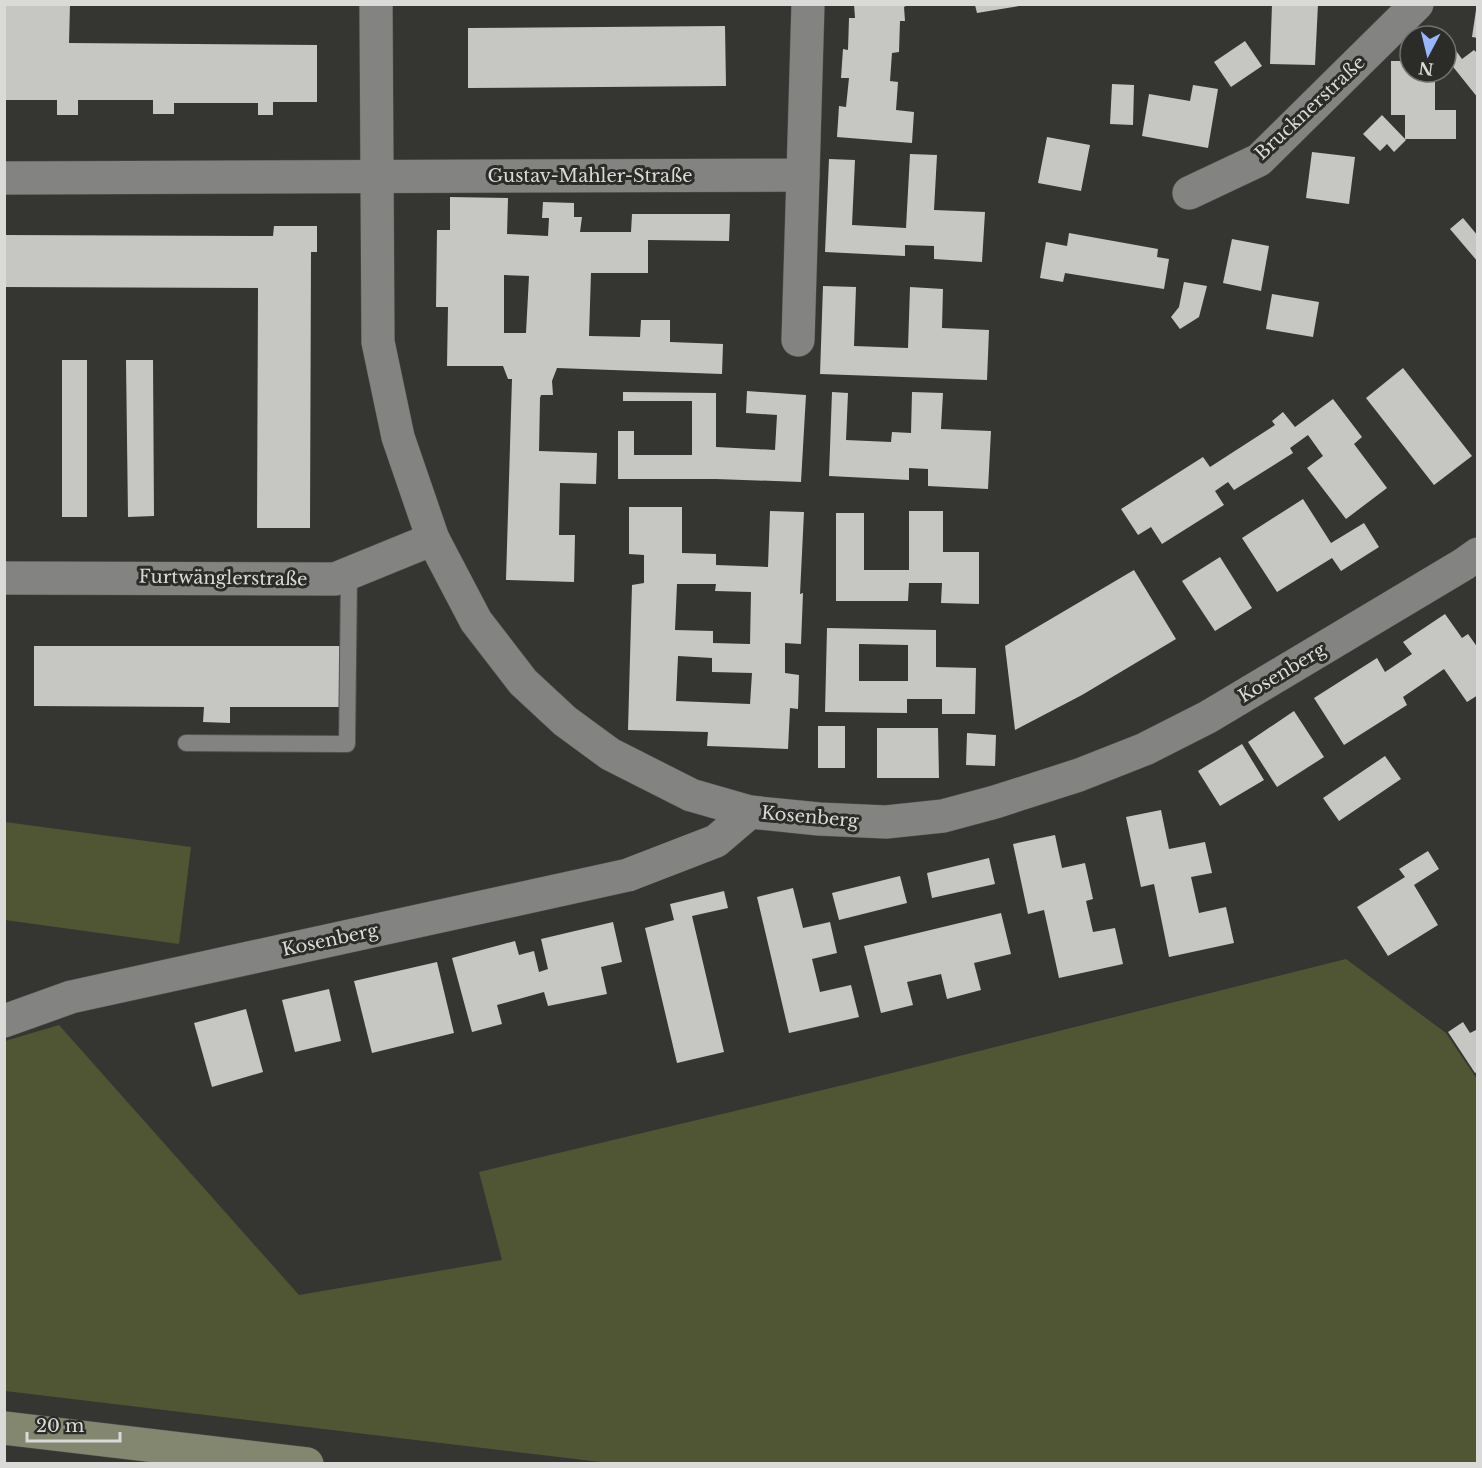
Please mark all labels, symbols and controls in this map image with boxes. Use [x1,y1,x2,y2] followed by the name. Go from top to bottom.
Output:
[1398,24,1458,84] north arrow
[1250,51,1370,165] street label: Brucknerstraße
[1417,58,1435,80] text: N
[487,165,693,187] street label: Gustav-Mahler-Straße
[138,566,308,590] street label: Furtwänglerstraße
[1234,638,1330,708] street label: Kosenberg
[760,802,860,832] street label: Kosenberg
[280,919,380,961] street label: Kosenberg
[27,1405,120,1443] scale bar
[36,1415,84,1437] text: 20 m

